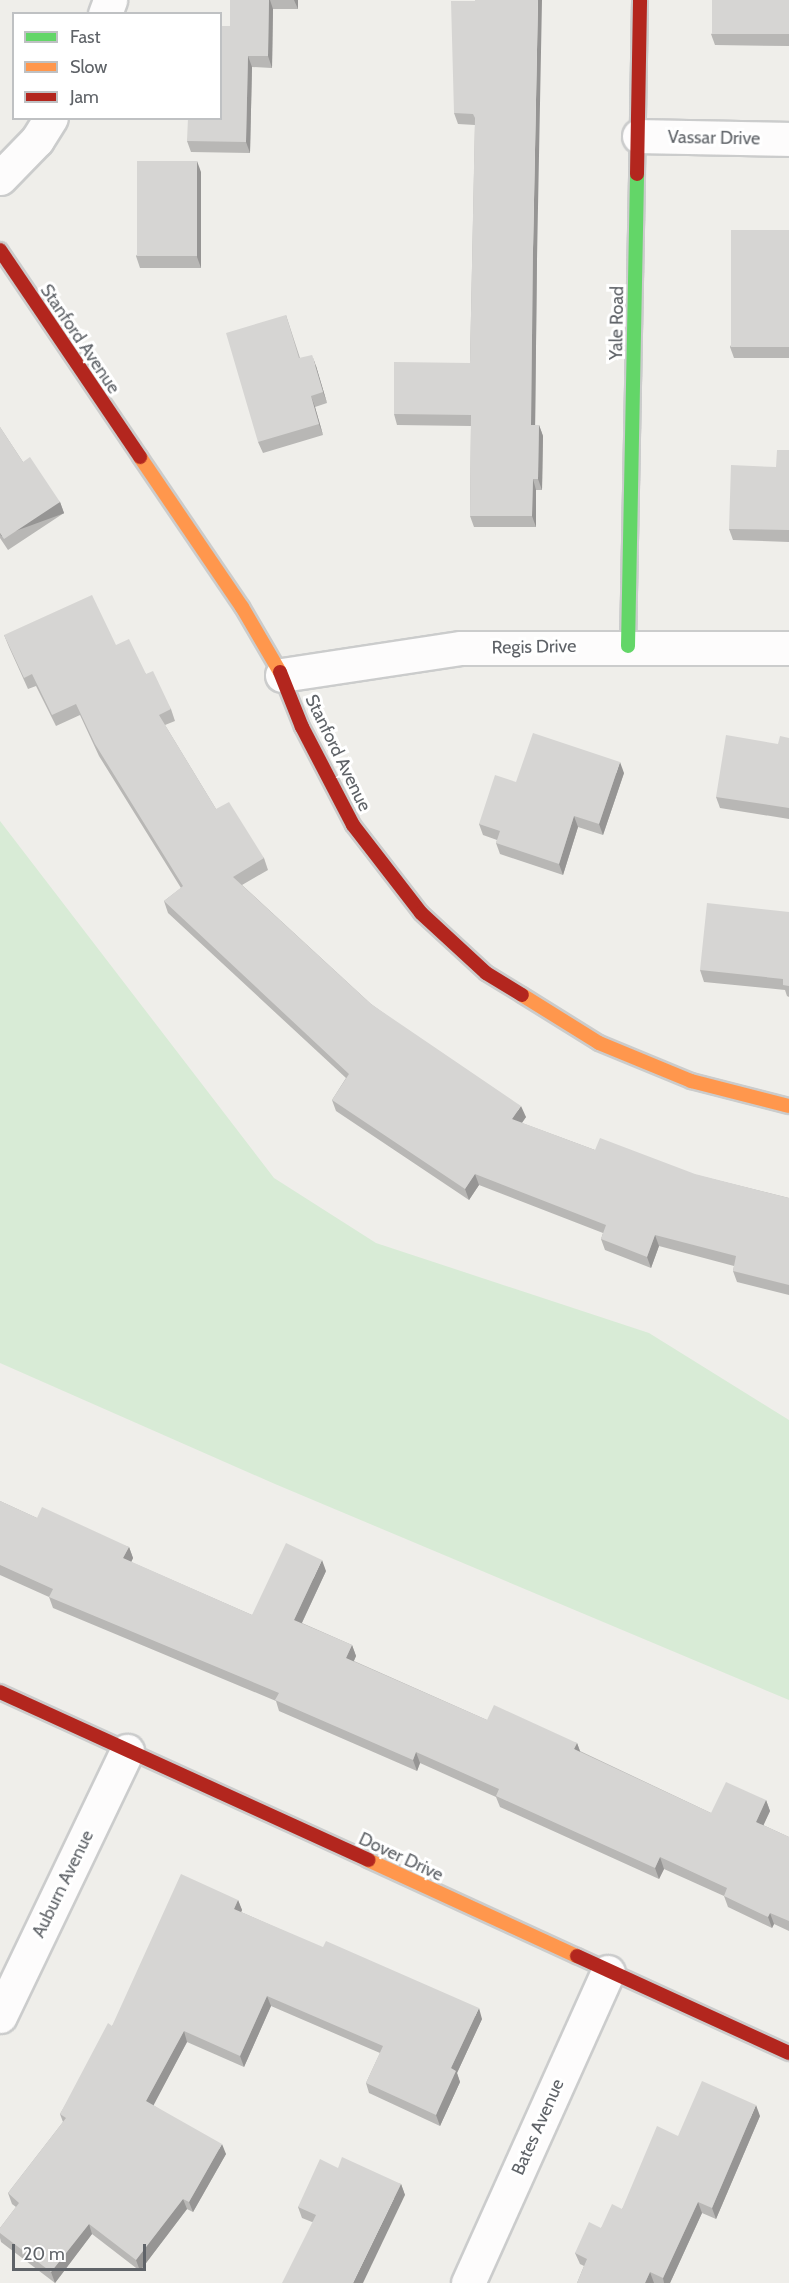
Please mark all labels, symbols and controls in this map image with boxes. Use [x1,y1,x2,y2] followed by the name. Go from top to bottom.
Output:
[12,12,222,120] legend
[70,26,101,48] text: Fast
[70,56,107,78] text: Slow
[70,86,99,108] text: Jam
[668,126,760,150] street label: Vassar Drive
[35,280,125,398] street label: Stanford Avenue
[606,286,628,360] street label: Yale Road
[491,635,577,659] street label: Regis Drive
[300,691,376,815] street label: Stanford Avenue
[28,1827,98,1941] street label: Auburn Avenue
[355,1828,447,1886] street label: Dover Drive
[507,2076,569,2178] street label: Bates Avenue
[15,2232,148,2270] scale bar
[23,2243,65,2265] text: 20 m

